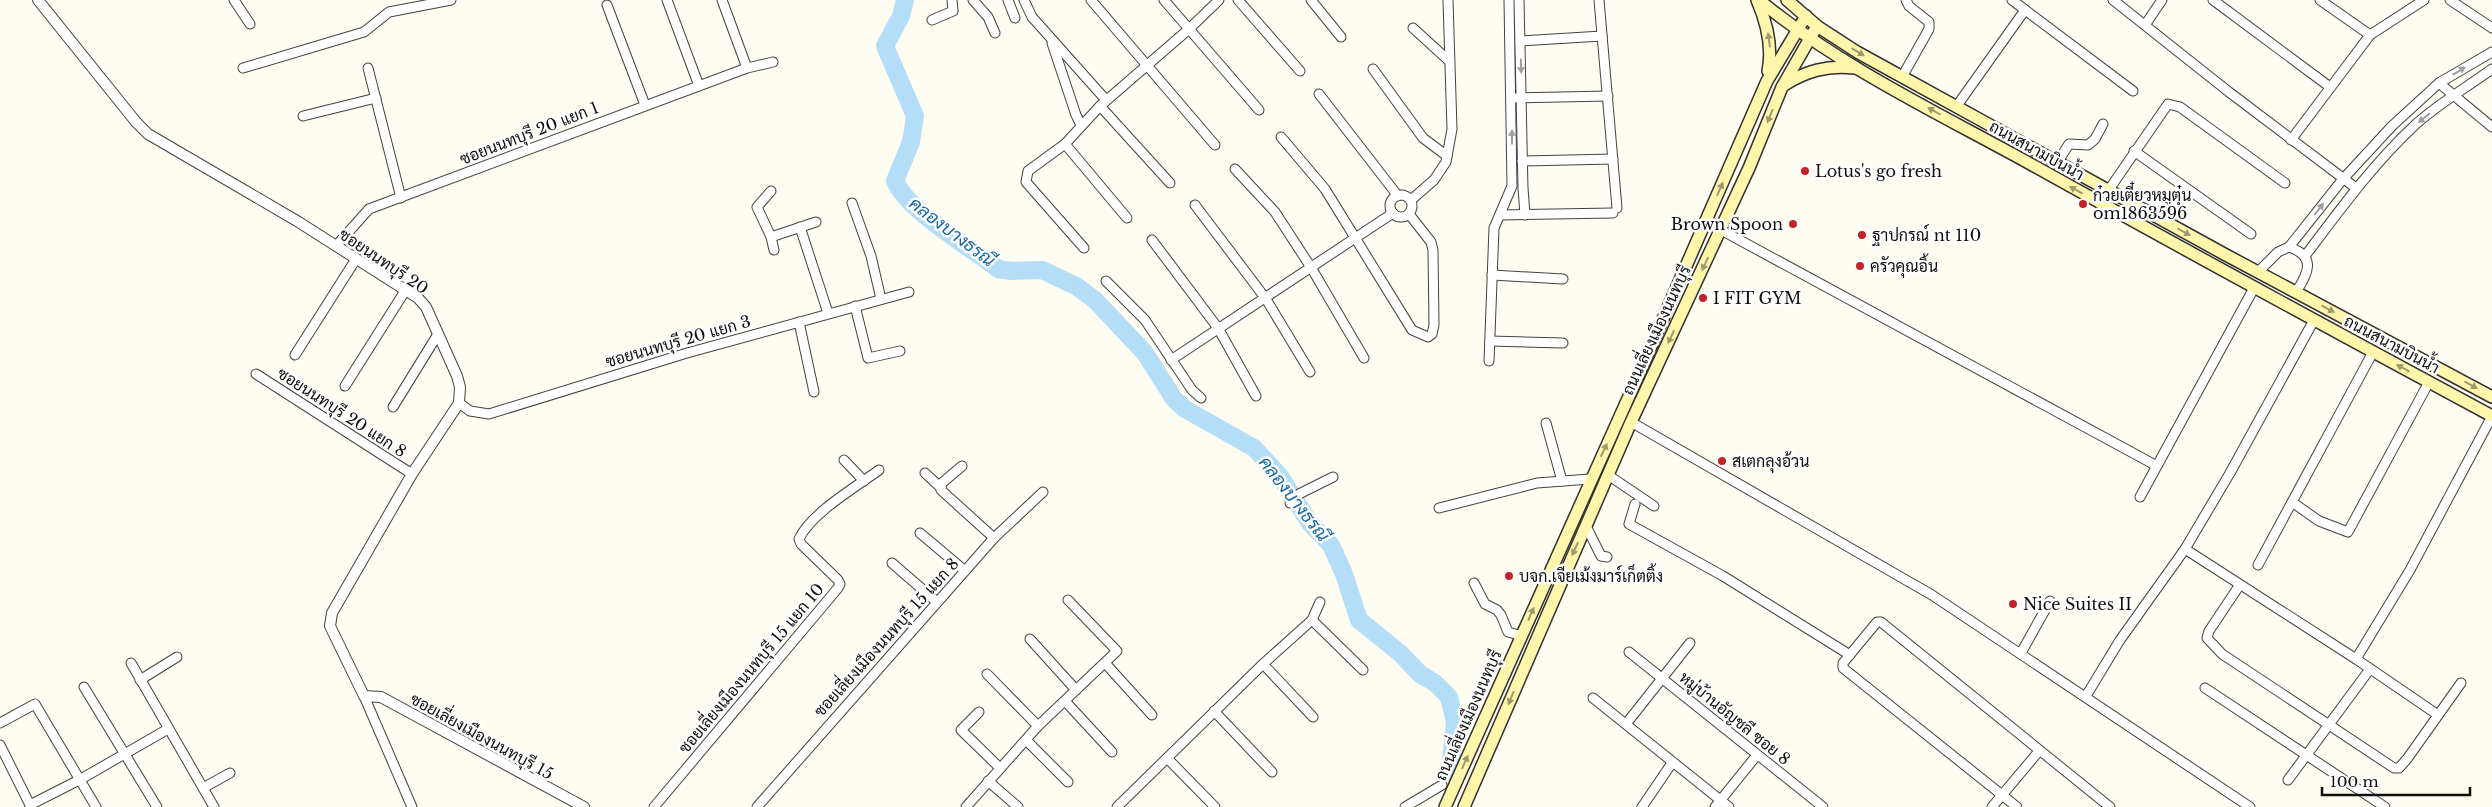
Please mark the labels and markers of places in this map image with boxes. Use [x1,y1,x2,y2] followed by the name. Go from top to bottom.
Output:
[1815,161,1942,181] place label: Lotus's go fresh
[1799,165,1811,177] marker: Lotus's go fresh
[2093,181,2191,223] place label: ก๋วยเตี๋ยวหมูตุ๋น om1863596
[2077,198,2089,210] marker: ก๋วยเตี๋ยวหมูตุ๋น om1863596
[1671,214,1783,234] place label: Brown Spoon
[1787,218,1799,230] marker: Brown Spoon
[1871,223,1981,246] place label: ฐาปกรณ์ nt 110
[1856,229,1868,241] marker: ฐาปกรณ์ nt 110
[1870,253,1938,278] place label: ครัวคุณอิ้น
[1854,260,1866,272] marker: ครัวคุณอิ้น
[1713,288,1801,308] place label: I FIT GYM
[1697,292,1709,304] marker: I FIT GYM
[1732,451,1810,473] place label: สเตกลุงอ้วน
[1716,455,1728,467] marker: สเตกลุงอ้วน
[1519,563,1663,586] place label: บจก.เจียเม้งมาร์เก็ตติ้ง
[1503,570,1515,582] marker: บจก.เจียเม้งมาร์เก็ตติ้ง
[2023,594,2132,614] place label: Nice Suites II
[2007,598,2019,610] marker: Nice Suites II

